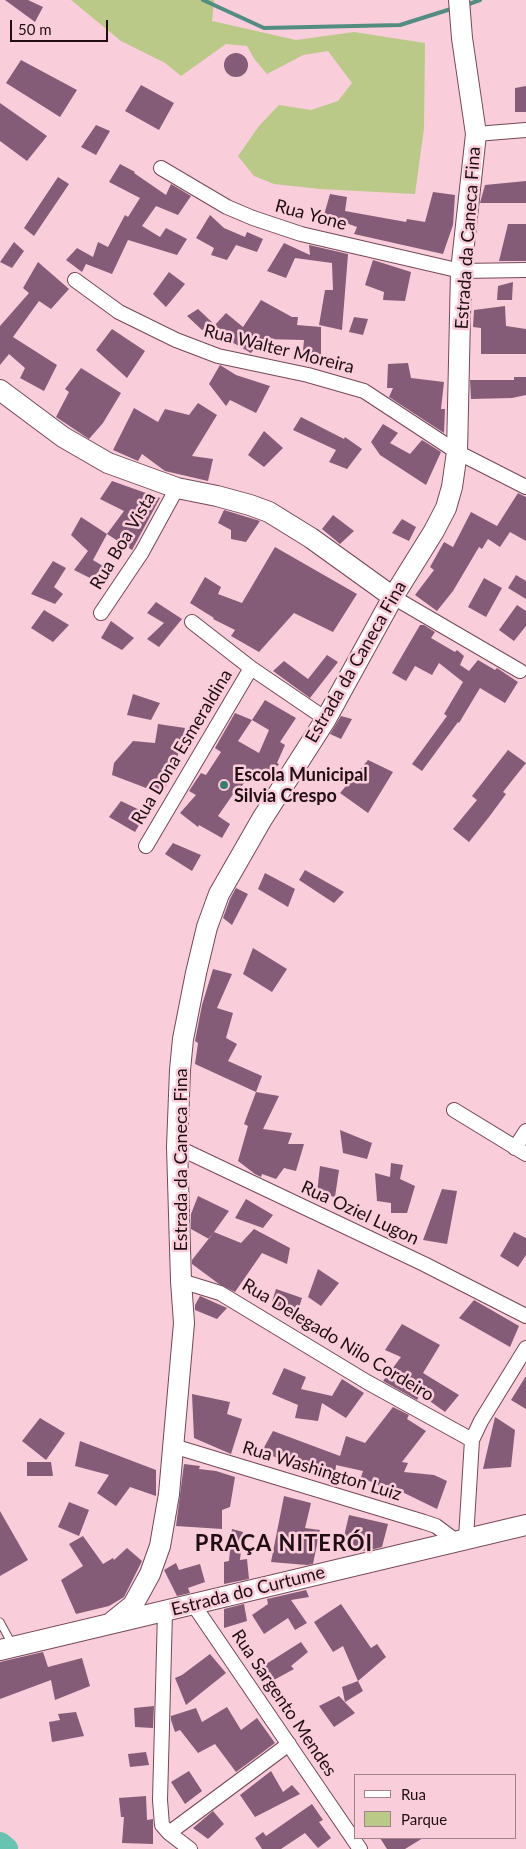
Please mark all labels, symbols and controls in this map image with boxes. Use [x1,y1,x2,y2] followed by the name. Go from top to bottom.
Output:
[12,10,110,42] scale bar
[18,20,52,38] text: 50 m
[451,146,485,330] street label: Estrada da Caneca Fina
[273,195,349,235] street label: Rua Yone
[201,320,357,378] street label: Rua Walter Moreira
[86,489,160,593] street label: Rua Boa Vista
[301,577,411,747] street label: Estrada da Caneca Fina
[127,665,237,829] street label: Rua Dona Esmeraldina
[234,764,368,806] place label: Escola Municipal Silvia Crespo
[218,779,230,791] marker: Escola Municipal Silvia Crespo
[170,1068,192,1252] street label: Estrada da Caneca Fina
[298,1176,422,1250] street label: Rua Oziel Lugon
[238,1274,438,1406] street label: Rua Delegado Nilo Cordeiro
[240,1437,404,1505] street label: Rua Washington Luiz
[193,1531,375,1557] district label: PRAÇA NITERÓI
[169,1561,327,1621] street label: Estrada do Curtume
[227,1625,341,1781] street label: Rua Sargento Mendes
[354,1774,516,1839] legend
[401,1785,426,1803] text: Rua
[401,1810,447,1828] text: Parque

